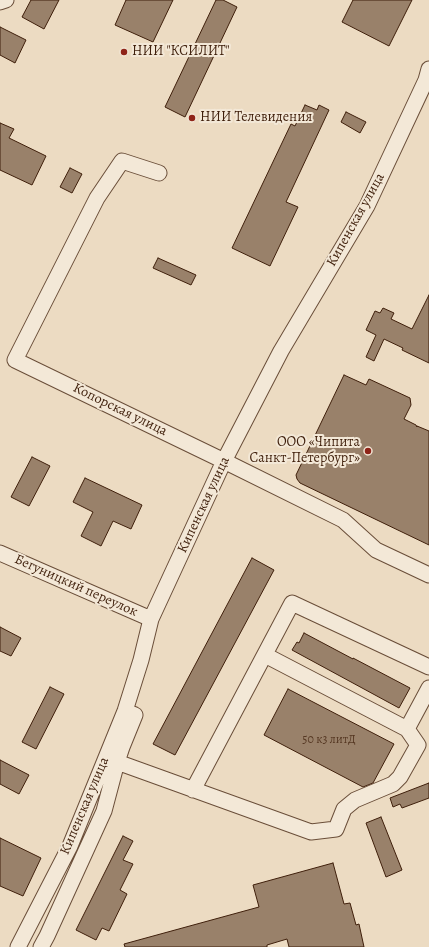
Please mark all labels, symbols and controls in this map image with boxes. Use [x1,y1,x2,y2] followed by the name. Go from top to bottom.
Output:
[132,44,230,60] place label: НИИ "КСИЛИТ"
[119,47,129,57] marker: НИИ "КСИЛИТ"
[200,110,312,126] place label: НИИ Телевидения
[187,113,197,123] marker: НИИ Телевидения
[323,170,389,270] street label: Кипенская улица
[70,380,170,440] street label: Копорская улица
[250,435,360,468] place label: ООО «Чипита Санкт-Петербург»
[363,446,373,456] marker: ООО «Чипита Санкт-Петербург»
[174,454,234,556] street label: Кипенская улица
[12,551,140,621] street label: Бегуницкий переулок
[302,733,356,747] house number: 50 к3 литД
[57,755,113,857] street label: Кипенская улица

